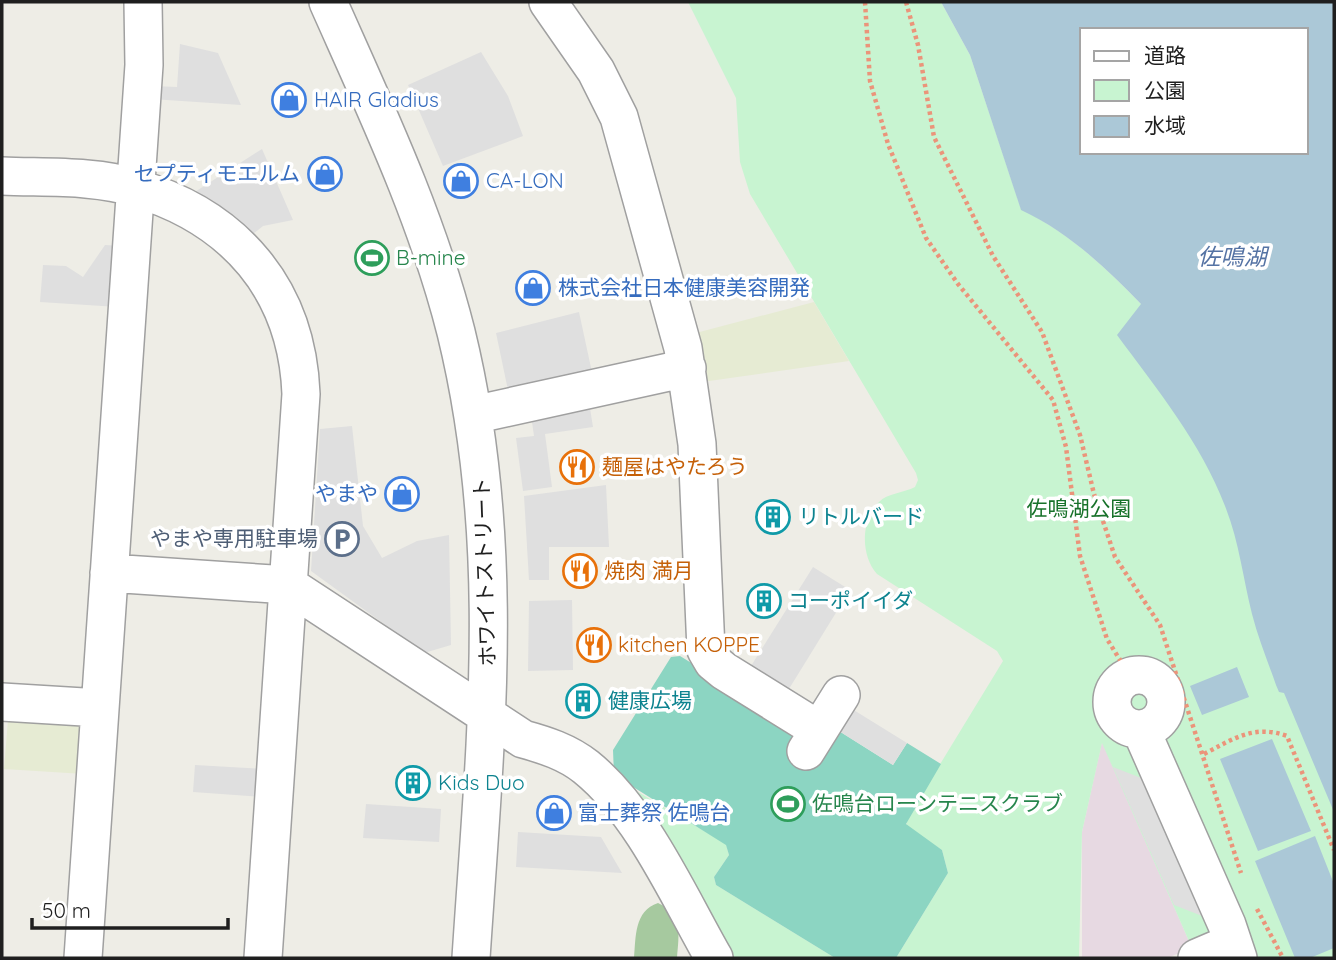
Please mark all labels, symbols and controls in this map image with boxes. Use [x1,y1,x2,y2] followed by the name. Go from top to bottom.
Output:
[1080,28,1308,154] legend
[1144,42,1186,68] text: 道路
[1144,77,1186,103] text: 公園
[270,81,308,119] shop icon: HAIR Gladius
[314,86,439,112] place label: HAIR Gladius
[1144,112,1186,138] text: 水域
[306,155,344,193] shop icon: セプティモエルム
[134,160,300,186] place label: セプティモエルム
[442,162,480,200] shop icon: CA-LON
[486,167,564,193] place label: CA-LON
[353,239,391,277] sports icon: B-mine
[1198,242,1270,271] water label: 佐鳴湖
[396,244,466,270] place label: B-mine
[514,269,552,307] shop icon: 株式会社日本健康美容開発
[558,274,810,300] place label: 株式会社日本健康美容開発
[558,448,596,486] restaurant icon: 麺屋はやたろう
[602,453,748,479] place label: 麺屋はやたろう
[383,475,421,513] shop icon: やまや
[468,477,500,667] street label: ホワイトストリート
[315,480,378,506] place label: やまや
[1027,495,1132,521] park label: 佐鳴湖公園
[754,498,792,536] building icon: リトルバード
[798,503,924,529] place label: リトルバード
[323,520,361,558] parking icon: やまや専用駐車場
[150,525,318,551] place label: やまや専用駐車場
[561,552,599,590] restaurant icon: 焼肉 満月
[604,557,694,583] place label: 焼肉 満月
[745,582,783,620] building icon: コーポイイダ
[788,587,913,613] place label: コーポイイダ
[575,626,613,664] restaurant icon: kitchen KOPPE
[618,631,760,657] place label: kitchen KOPPE
[564,682,602,720] building icon: 健康広場
[608,687,692,713] place label: 健康広場
[394,764,432,802] building icon: Kids Duo
[438,769,525,795] place label: Kids Duo
[769,785,807,823] sports icon: 佐鳴台ローンテニスクラブ
[812,790,1063,816] place label: 佐鳴台ローンテニスクラブ
[535,794,573,832] shop icon: 富士葬祭 佐鳴台
[578,799,731,825] place label: 富士葬祭 佐鳴台
[32,886,228,930] scale bar
[42,897,91,923] text: 50 m

